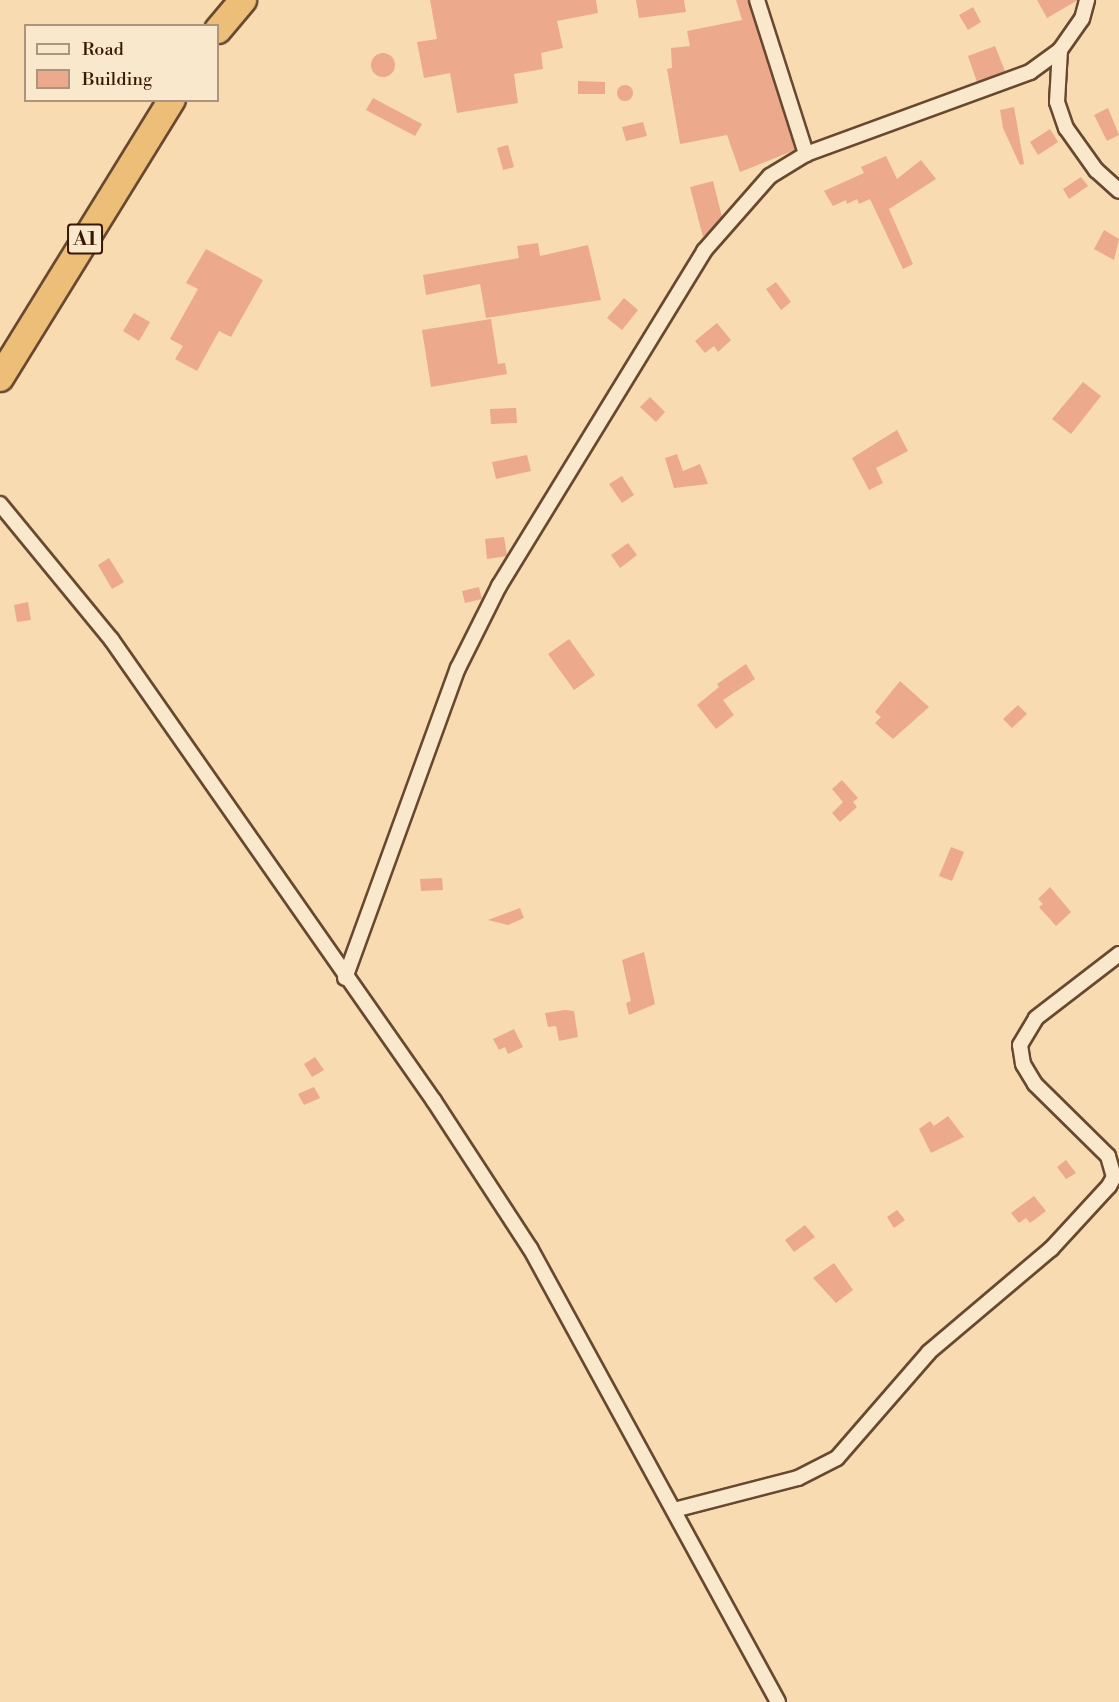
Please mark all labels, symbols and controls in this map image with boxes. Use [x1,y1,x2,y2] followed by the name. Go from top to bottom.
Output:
[24,24,219,102] legend
[82,38,124,61] text: Road
[82,68,152,91] text: Building
[67,222,103,256] road number: A1

